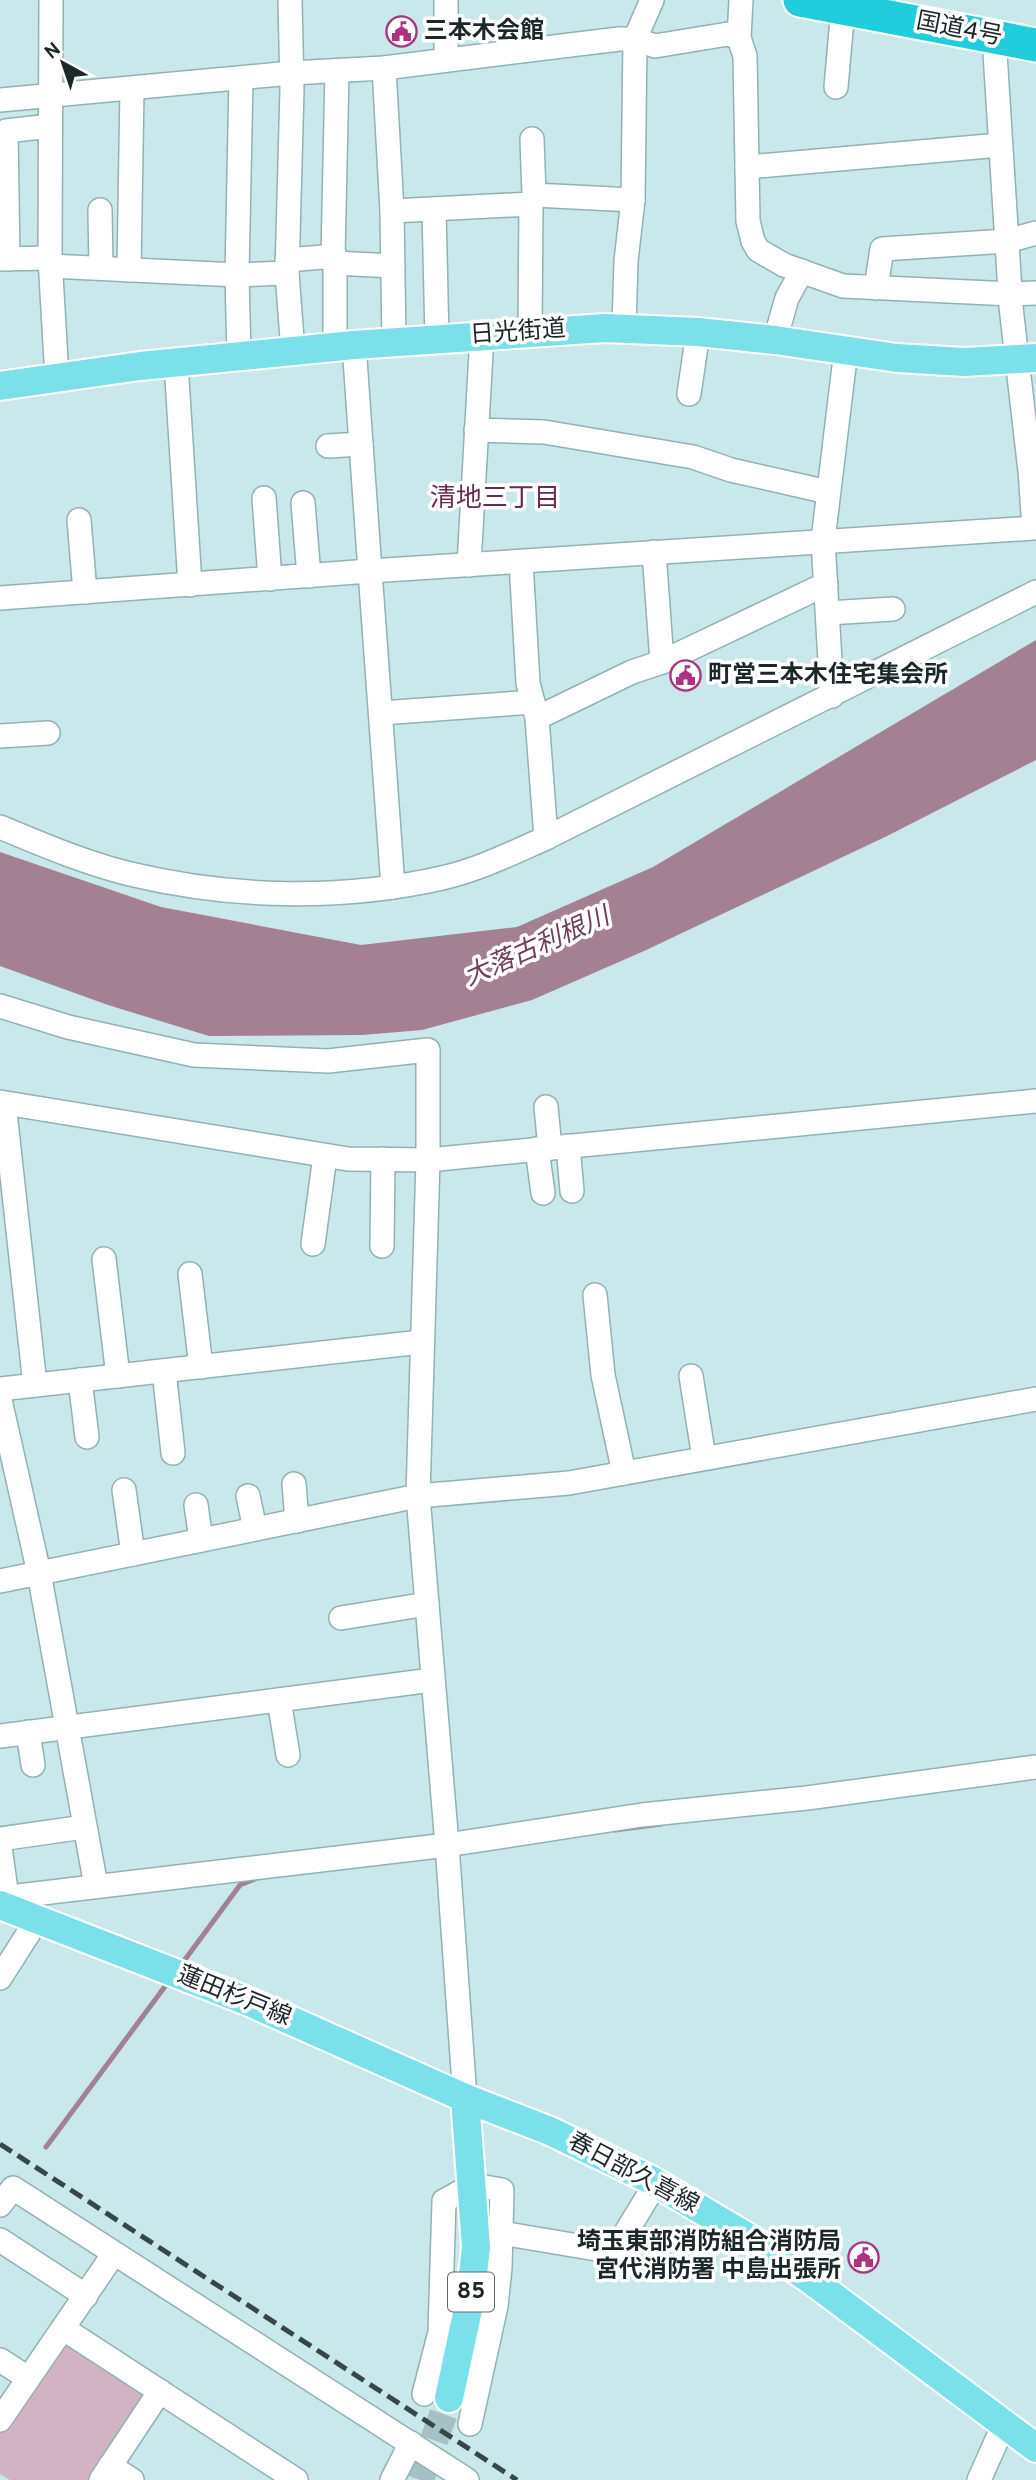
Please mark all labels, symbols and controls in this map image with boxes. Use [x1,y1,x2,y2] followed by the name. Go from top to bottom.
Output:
[913,7,1005,53] street label: 国道4号
[384,15,418,49] public building icon: 三本木会館
[424,17,544,47] place label: 三本木会館
[28,28,98,98] north arrow
[40,38,66,65] text: N
[469,315,567,351] street label: 日光街道
[430,483,560,516] district label: 清地三丁目
[668,659,702,693] public building icon: 町営三本木住宅集会所
[708,661,948,691] place label: 町営三本木住宅集会所
[459,900,618,995] water label: 大落古利根川
[173,1961,295,2033] street label: 蓮田杉戸線
[562,2127,704,2221] street label: 春日部久喜線
[577,2228,841,2286] place label: 埼玉東部消防組合消防局 宮代消防署 中島出張所
[847,2240,881,2274] public building icon: 埼玉東部消防組合消防局 宮代消防署 中島出張所
[448,2272,494,2312] road number: 85

